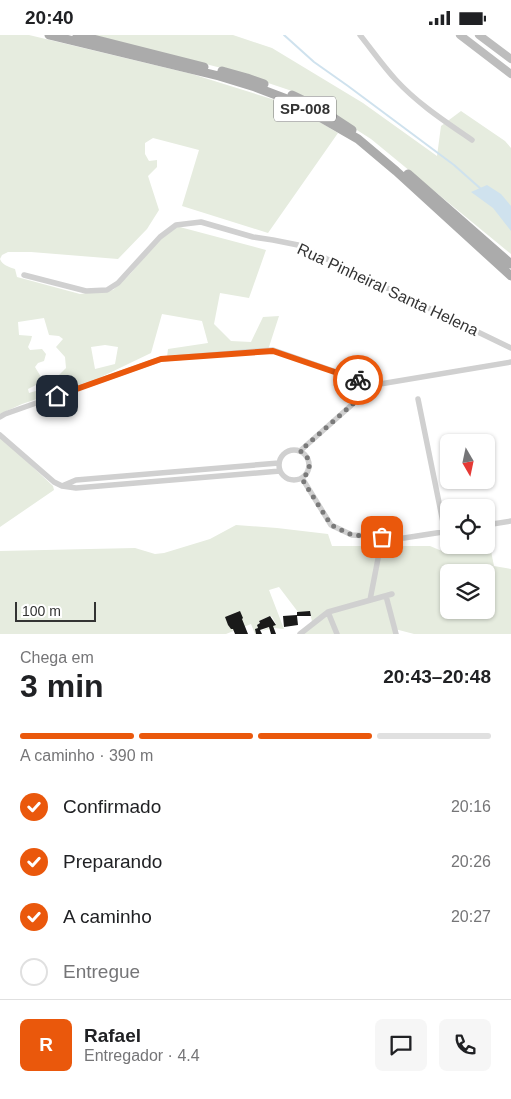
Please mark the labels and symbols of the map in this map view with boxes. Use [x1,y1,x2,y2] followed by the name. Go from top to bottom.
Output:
[274,97,336,121] road number: SP-008
[295,240,481,339] street label: Rua Pinheiral Santa Helena
[333,355,383,405] courier
[36,375,78,417] pin
[440,434,495,489] north arrow
[361,516,403,558] pin
[15,599,96,622] scale bar

